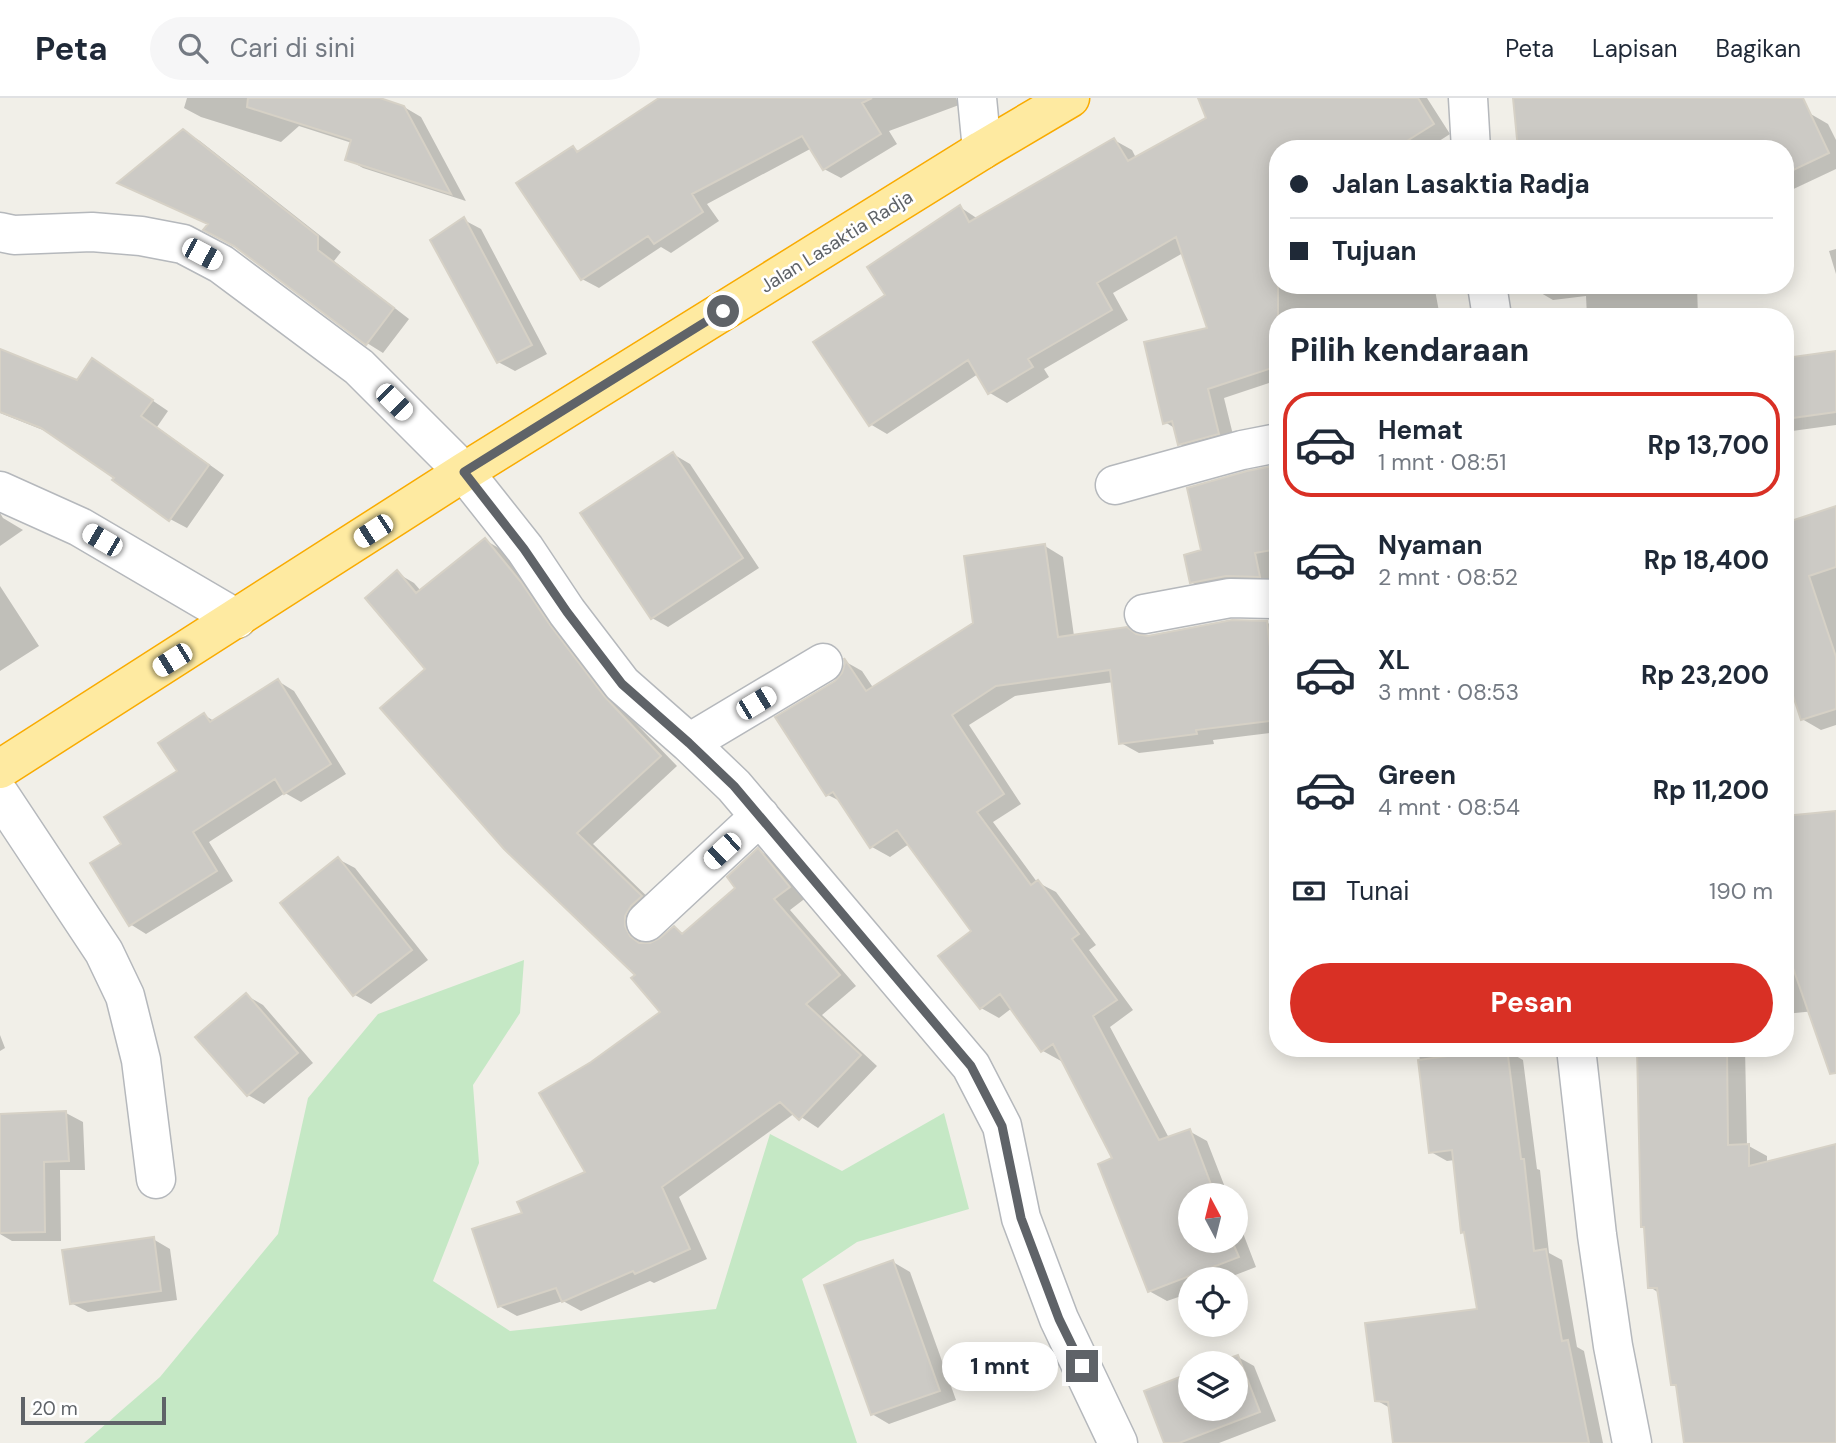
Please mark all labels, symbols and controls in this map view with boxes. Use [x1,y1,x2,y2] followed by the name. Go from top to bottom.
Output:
[150,17,640,80] search box
[35,27,108,70] text: Peta
[174,29,212,67] icon: search
[230,31,355,65] text: Cari di sini
[1505,33,1554,64] text: Peta
[1592,33,1677,64] text: Lapisan
[1715,33,1801,64] text: Bagikan
[1332,167,1590,201] text: Jalan Lasaktia Radja
[755,184,917,299] street label: Jalan Lasaktia Radja
[1332,234,1417,268] text: Tujuan
[179,235,226,273] car
[707,295,739,327] route start
[1290,329,1529,371] text: Pilih kendaraan
[372,380,417,424] car
[1294,413,1357,476] icon: car
[1378,413,1463,447] text: Hemat
[1647,428,1769,462] text: Rp 13,700
[1378,447,1506,477] text: 1 mnt · 08:51
[350,511,397,551] car
[79,520,126,560] car
[1294,528,1357,591] icon: car
[1378,528,1483,562] text: Nyaman
[1644,543,1769,577] text: Rp 18,400
[1378,562,1518,592] text: 2 mnt · 08:52
[149,640,196,680] car
[1294,643,1357,706] icon: car
[1378,643,1410,677] text: XL
[1641,658,1769,692] text: Rp 23,200
[1378,677,1519,707] text: 3 mnt · 08:53
[733,683,780,723] car
[1294,758,1357,821] icon: car
[1378,758,1456,792] text: Green
[1653,773,1769,807] text: Rp 11,200
[1378,792,1520,822] text: 4 mnt · 08:54
[700,829,745,873] car
[1290,872,1328,910] icon: cash
[1346,874,1410,908] text: Tunai
[1709,876,1773,906] text: 190 m
[1290,963,1773,1043] button: Pesan
[1178,1183,1248,1253] north arrow
[1178,1183,1248,1421] map controls
[1178,1267,1248,1337] button: locate
[942,1342,1058,1390] callout: 1 mnt
[1066,1350,1098,1382] route end
[970,1351,1030,1381] text: 1 mnt
[1178,1351,1248,1421] button: layers
[21,1394,166,1426] scale bar
[32,1396,78,1421] text: 20 m

